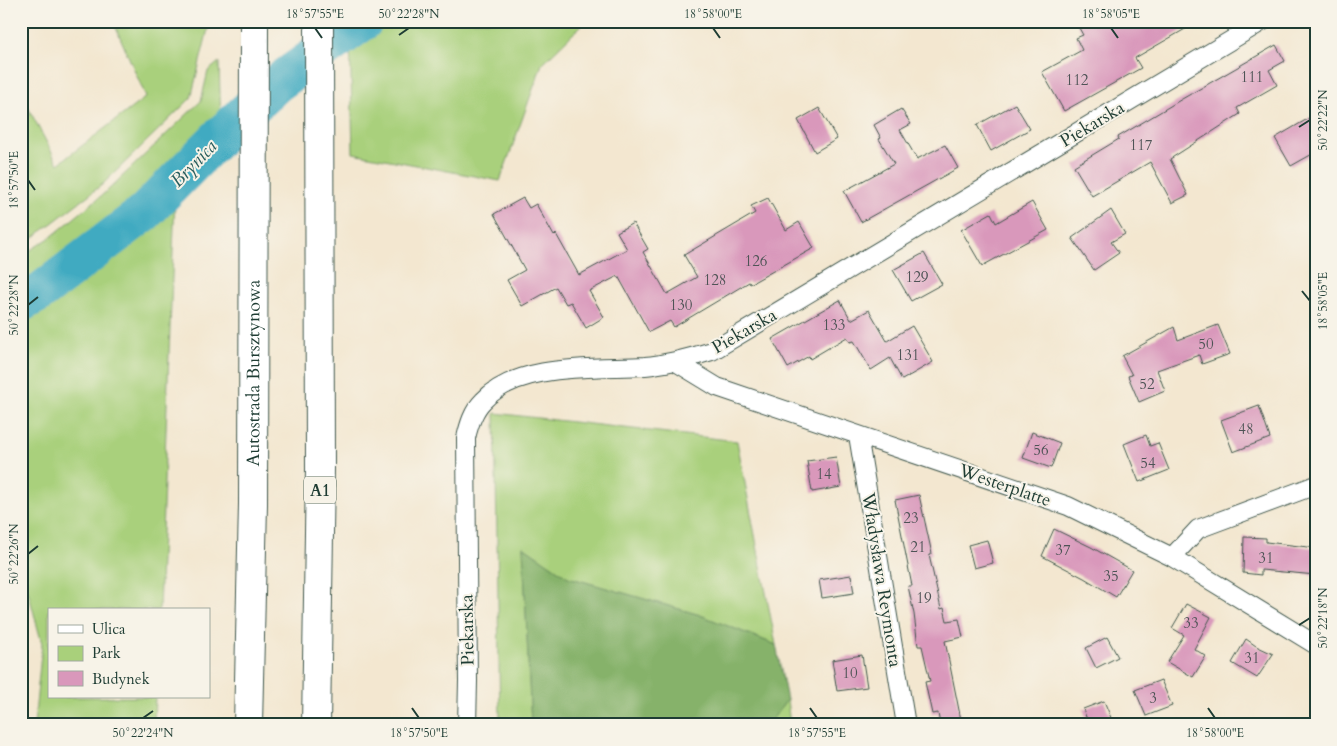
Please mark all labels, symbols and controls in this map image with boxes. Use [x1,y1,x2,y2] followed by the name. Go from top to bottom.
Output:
[286,6,344,22] text: 18°57'55"E
[379,6,440,22] text: 50°22'28"N
[684,6,742,22] text: 18°58'00"E
[1082,6,1140,22] text: 18°58'05"E
[1240,67,1264,87] house number: 111
[1065,70,1089,90] house number: 112
[1315,89,1331,150] text: 50°22'22"N
[1055,95,1129,154] street label: Piekarska
[165,134,223,193] water label: Brynica
[1129,135,1153,155] house number: 117
[6,151,22,209] text: 18°57'50"E
[744,251,768,271] house number: 126
[905,267,929,287] house number: 129
[703,270,727,290] house number: 128
[1315,272,1331,330] text: 18°58'05"E
[6,274,22,335] text: 50°22'28"N
[241,280,266,466] street label: Autostrada Bursztynowa
[669,295,693,315] house number: 130
[707,303,782,360] street label: Piekarska
[822,315,846,335] house number: 133
[1198,334,1214,354] house number: 50
[896,345,920,365] house number: 131
[1139,374,1155,394] house number: 52
[1238,419,1254,439] house number: 48
[1033,440,1049,460] house number: 56
[1140,453,1156,473] house number: 54
[954,458,1054,513] street label: Westerplatte
[816,464,832,484] house number: 14
[304,476,336,504] road number: A1
[855,490,908,669] street label: Władysława Reymonta
[903,508,919,528] house number: 23
[6,523,22,584] text: 50°22'26"N
[910,537,926,557] house number: 21
[1055,540,1071,560] house number: 37
[1258,548,1274,568] house number: 31
[1103,566,1119,586] house number: 35
[1315,587,1331,648] text: 50°22'18"N
[916,588,932,608] house number: 19
[454,594,481,666] street label: Piekarska
[48,608,210,698] legend
[1183,613,1199,633] house number: 33
[92,619,126,639] text: Ulica
[92,643,121,663] text: Park
[1244,648,1260,668] house number: 31
[842,663,858,683] house number: 10
[92,669,150,689] text: Budynek
[1149,688,1157,708] house number: 3
[113,725,174,741] text: 50°22'24"N
[390,725,448,741] text: 18°57'50"E
[788,725,846,741] text: 18°57'55"E
[1186,725,1244,741] text: 18°58'00"E

